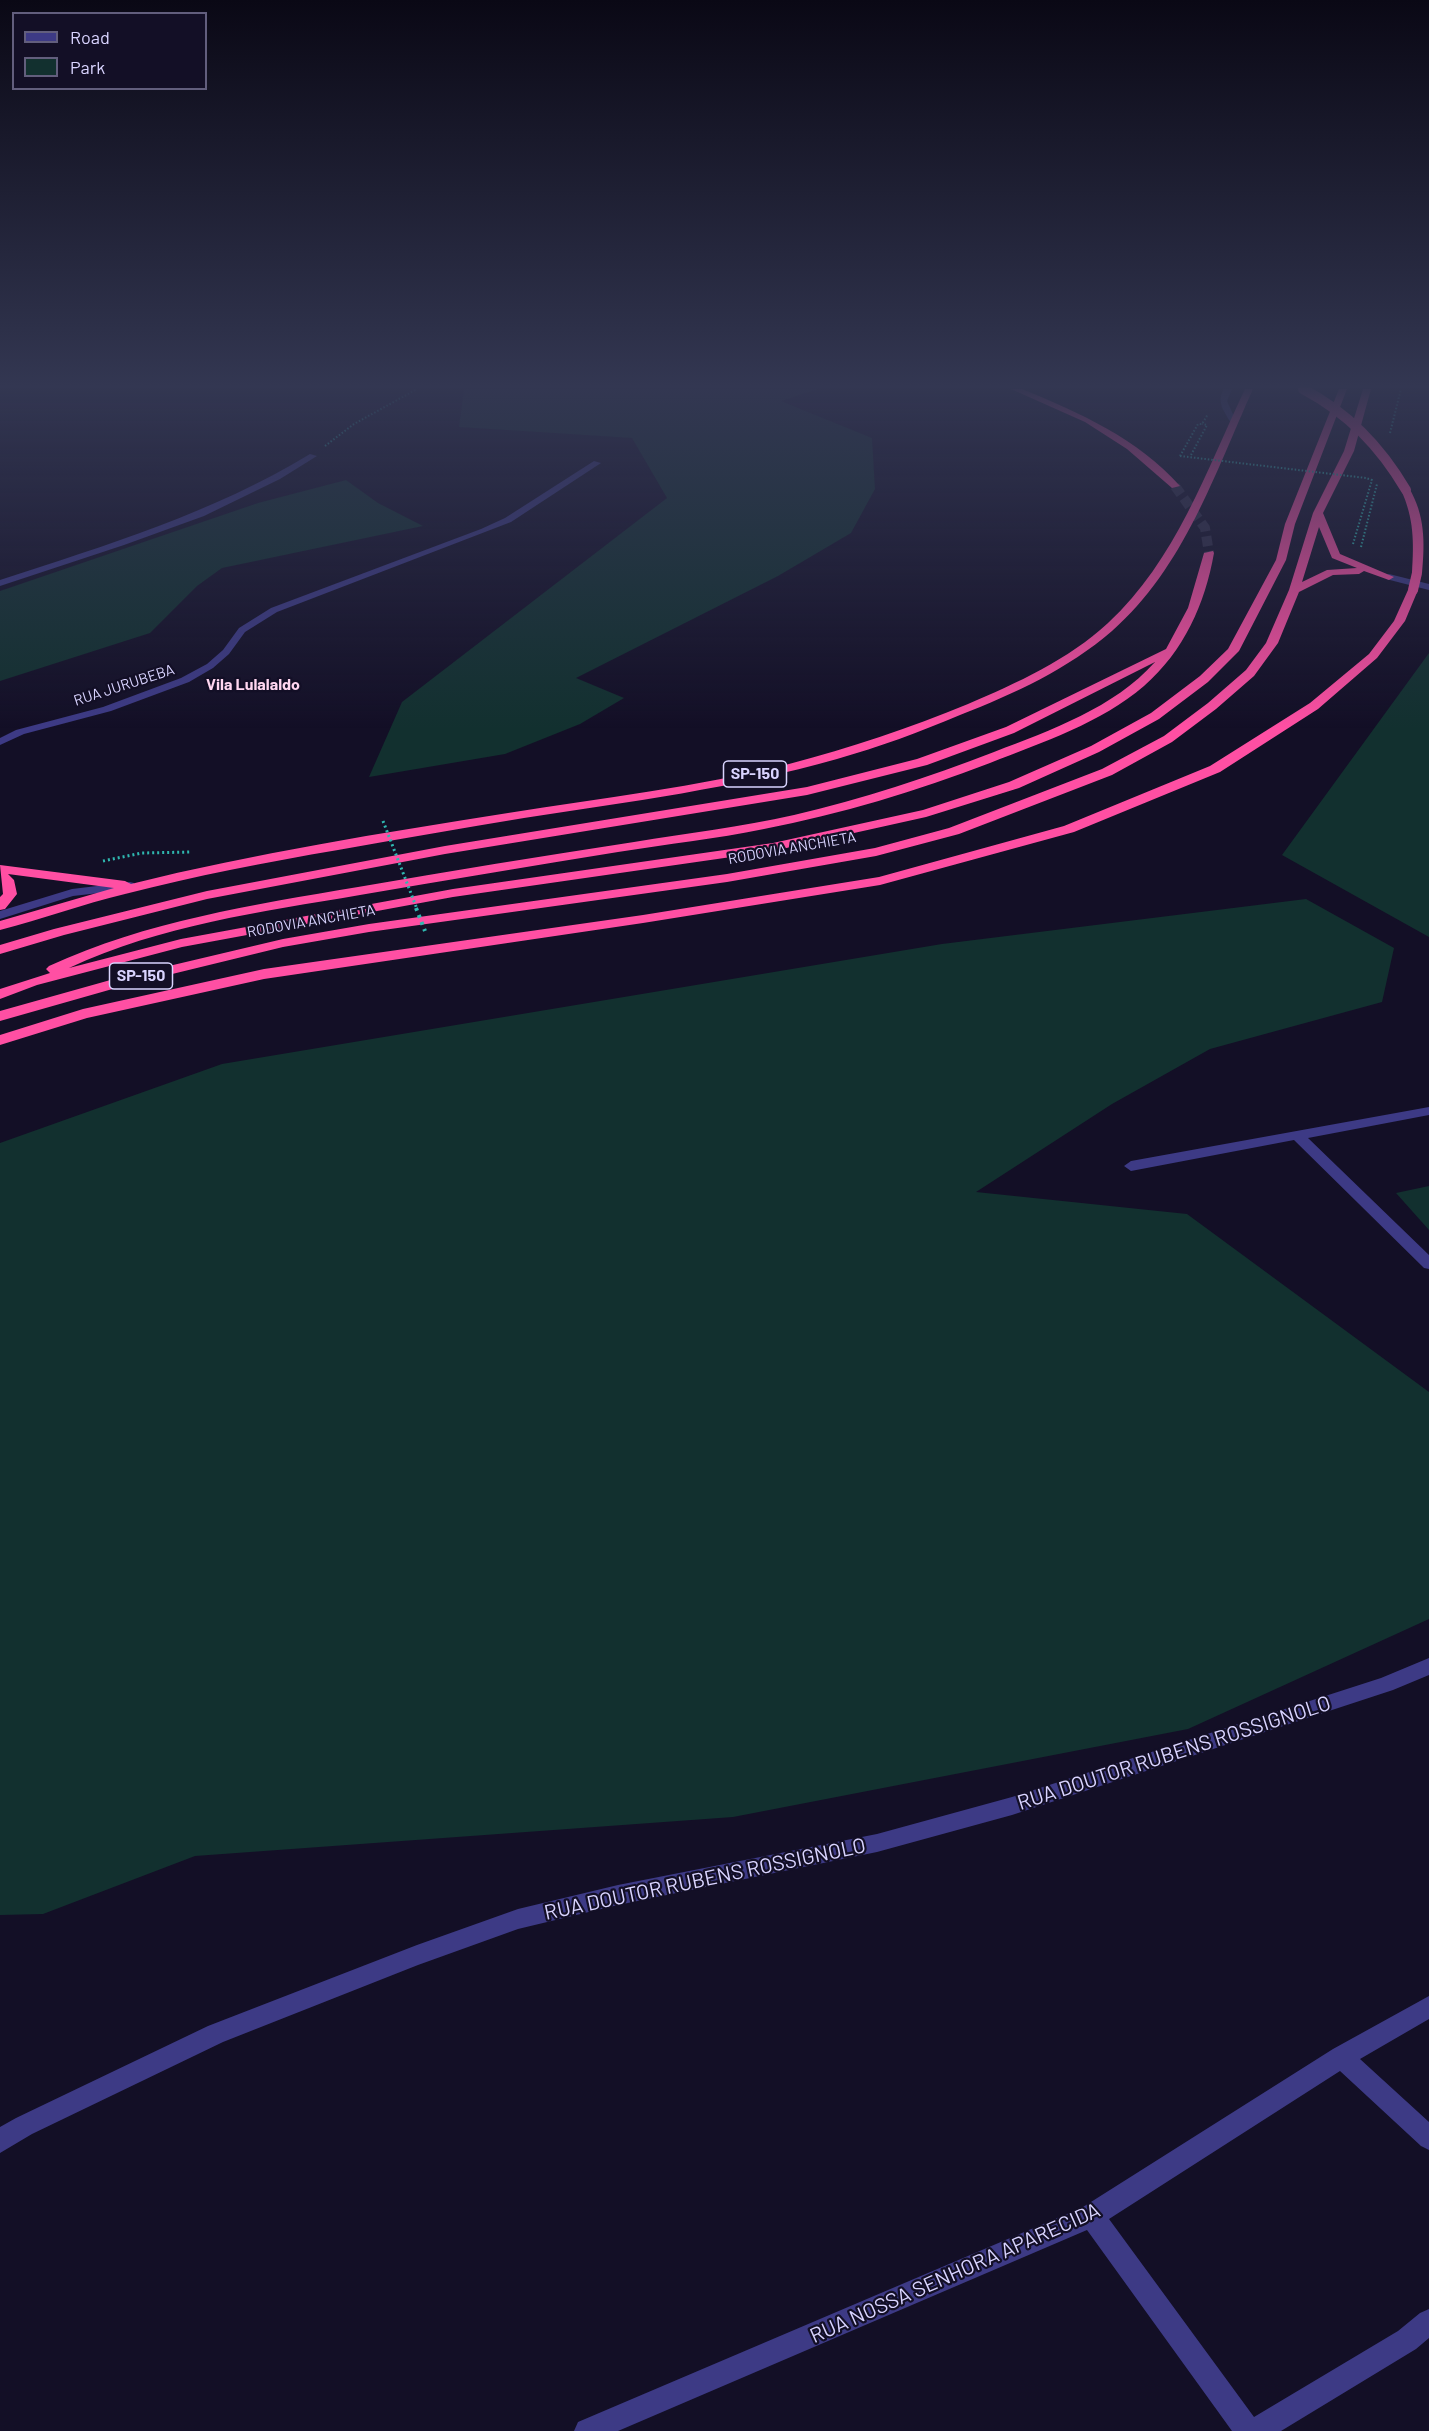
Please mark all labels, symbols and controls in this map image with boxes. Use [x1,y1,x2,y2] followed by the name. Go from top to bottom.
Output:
[12,12,207,90] legend
[70,26,110,48] text: Road
[70,56,105,78] text: Park
[71,660,177,710] street label: RUA JURUBEBA
[206,675,300,695] district label: Vila Lulalaldo
[724,761,786,787] road number: SP-150
[727,828,857,868] street label: RODOVIA ANCHIETA
[246,901,376,941] street label: RODOVIA ANCHIETA
[110,963,172,989] road number: SP-150
[1014,1690,1334,1816] street label: RUA DOUTOR RUBENS ROSSIGNOLO
[542,1833,868,1925] street label: RUA DOUTOR RUBENS ROSSIGNOLO
[806,2197,1104,2349] street label: RUA NOSSA SENHORA APARECIDA

